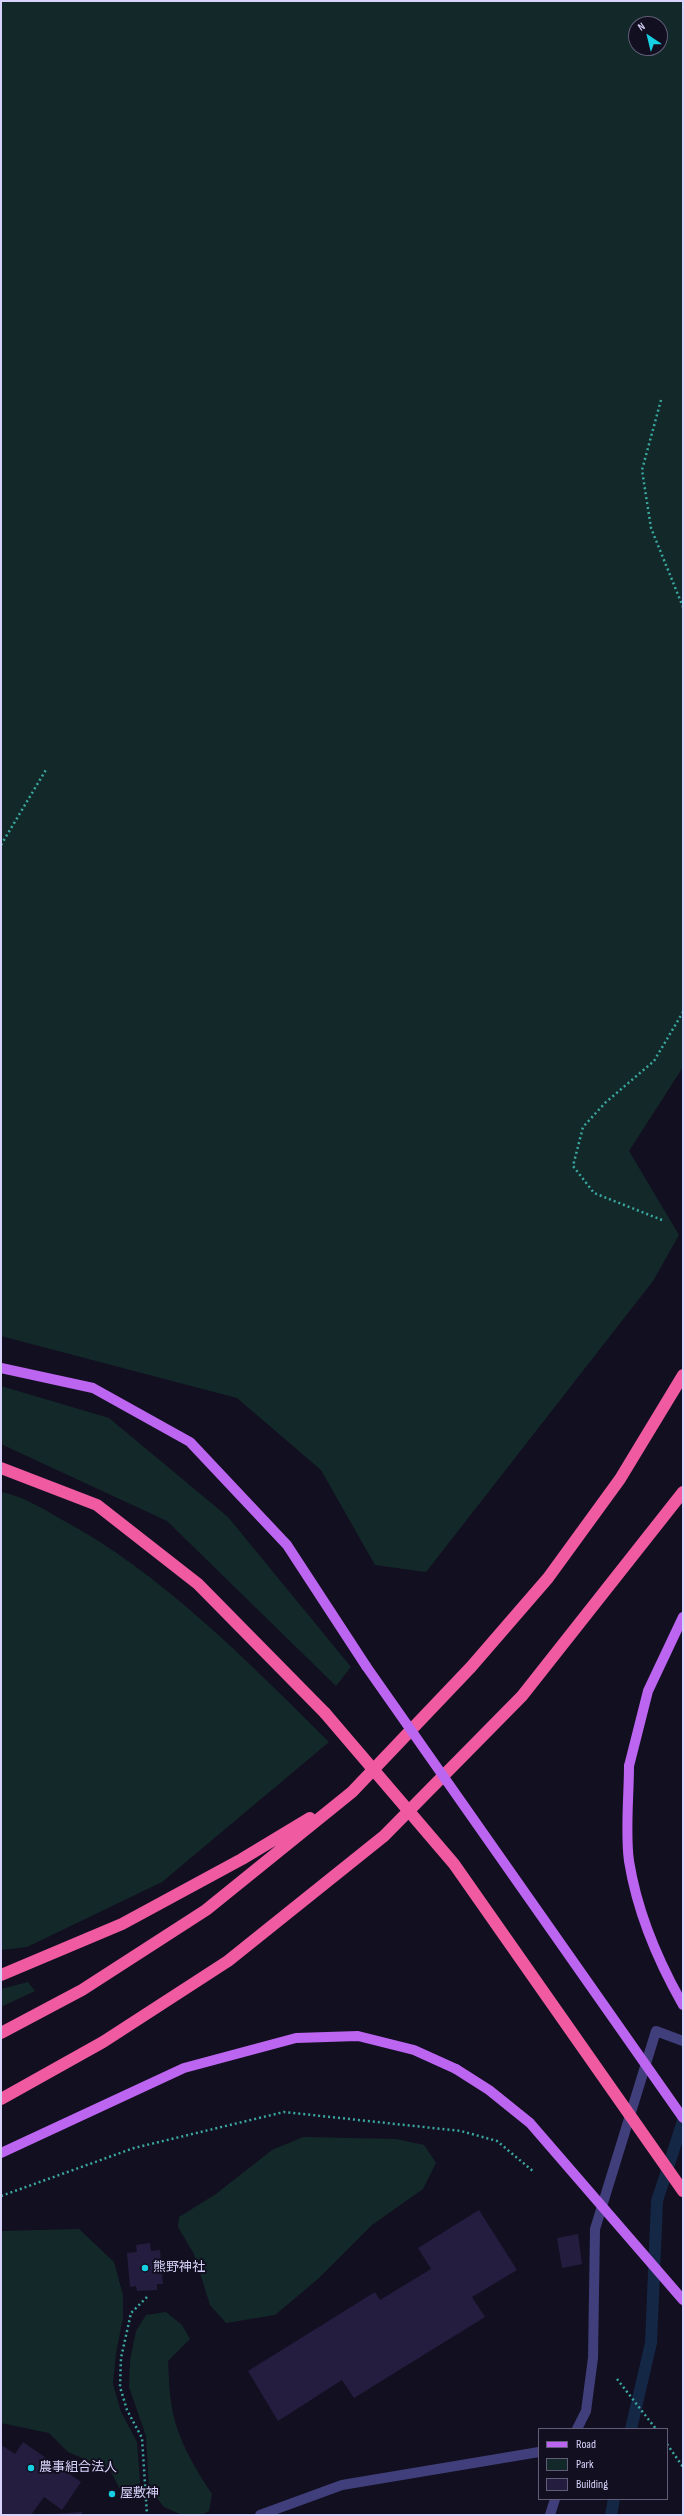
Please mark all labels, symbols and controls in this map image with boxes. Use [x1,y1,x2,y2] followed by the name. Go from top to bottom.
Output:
[628,16,668,56] north arrow
[635,20,648,34] text: N
[153,2260,205,2276] place label: 熊野神社
[140,2263,150,2273] marker: 熊野神社
[538,2428,668,2500] legend
[576,2437,596,2452] text: Road
[576,2457,594,2472] text: Park
[39,2460,117,2476] place label: 農事組合法人
[26,2463,36,2473] marker: 農事組合法人
[576,2477,608,2492] text: Building
[120,2486,159,2502] place label: 屋敷神
[107,2489,117,2499] marker: 屋敷神

